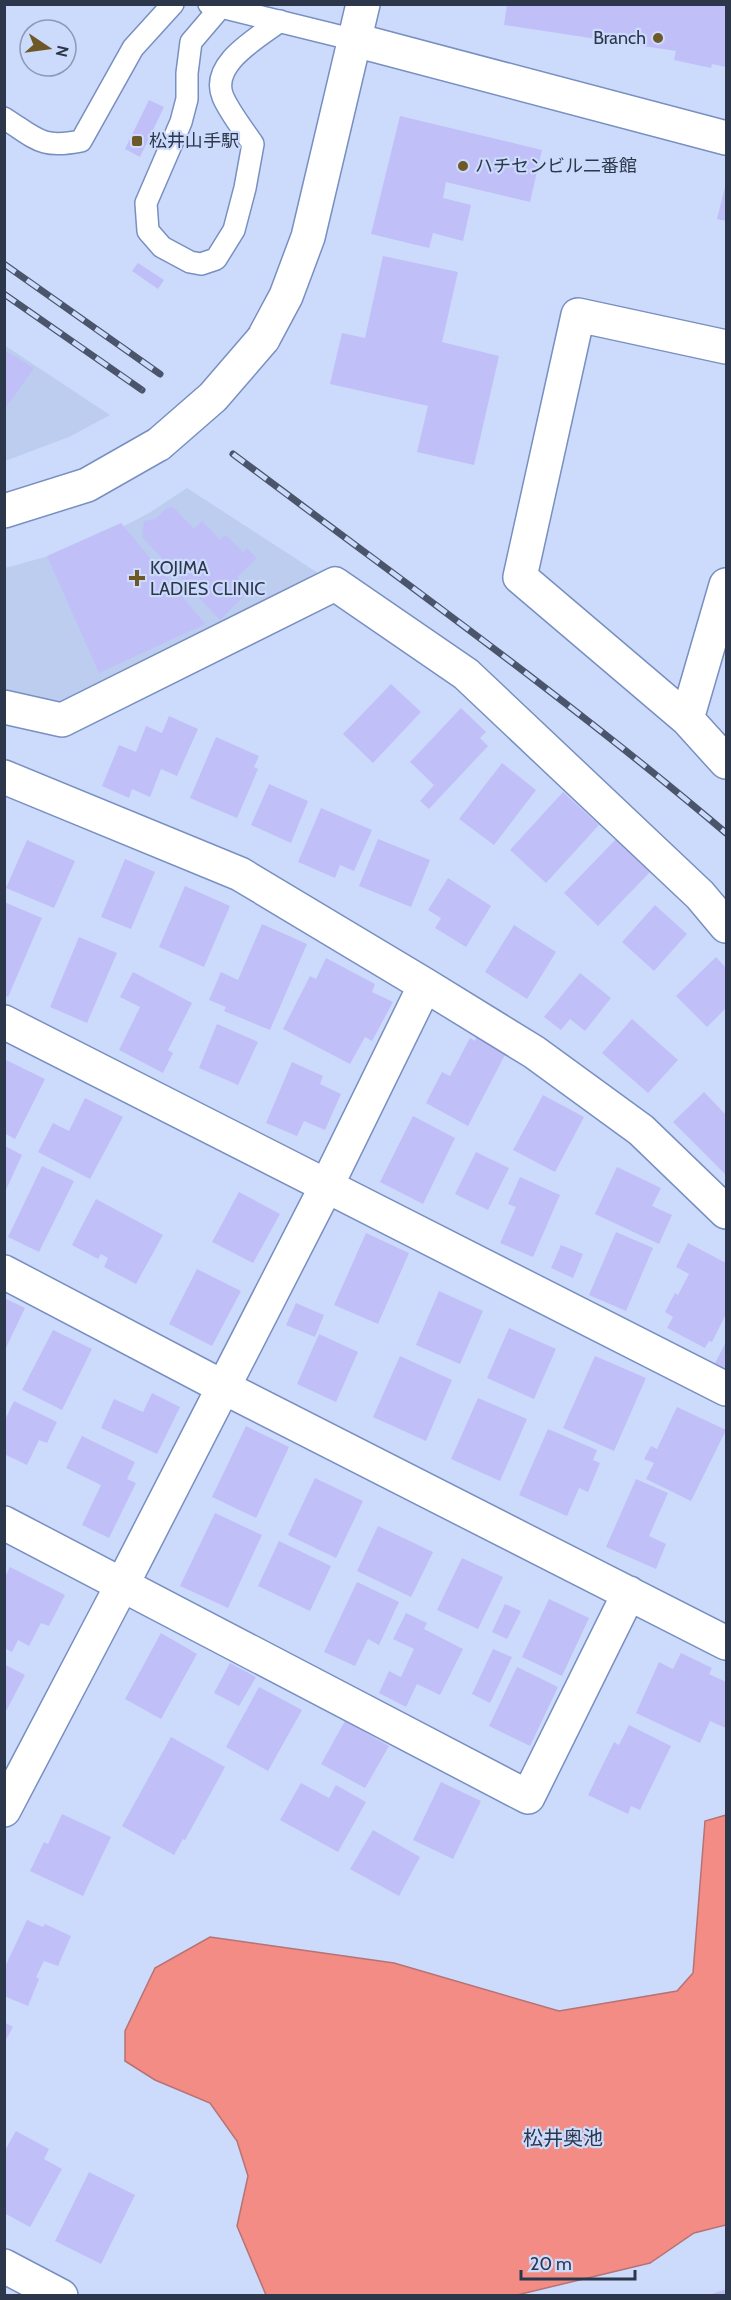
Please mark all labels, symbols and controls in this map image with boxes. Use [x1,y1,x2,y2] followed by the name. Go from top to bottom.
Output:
[18,18,78,78] north arrow
[593,27,646,49] place label: Branch
[651,31,665,45] marker: Branch
[52,44,73,59] text: N
[149,130,239,152] place label: 松井山手駅
[130,134,144,148] marker: 松井山手駅
[475,155,637,177] place label: ハチセンビル二番館
[456,159,470,173] marker: ハチセンビル二番館
[150,557,265,600] place label: KOJIMA LADIES CLINIC
[128,569,146,587] marker: KOJIMA LADIES CLINIC
[523,2126,603,2150] district label: 松井奥池
[521,2243,635,2281] scale bar
[530,2253,572,2275] text: 20 m

